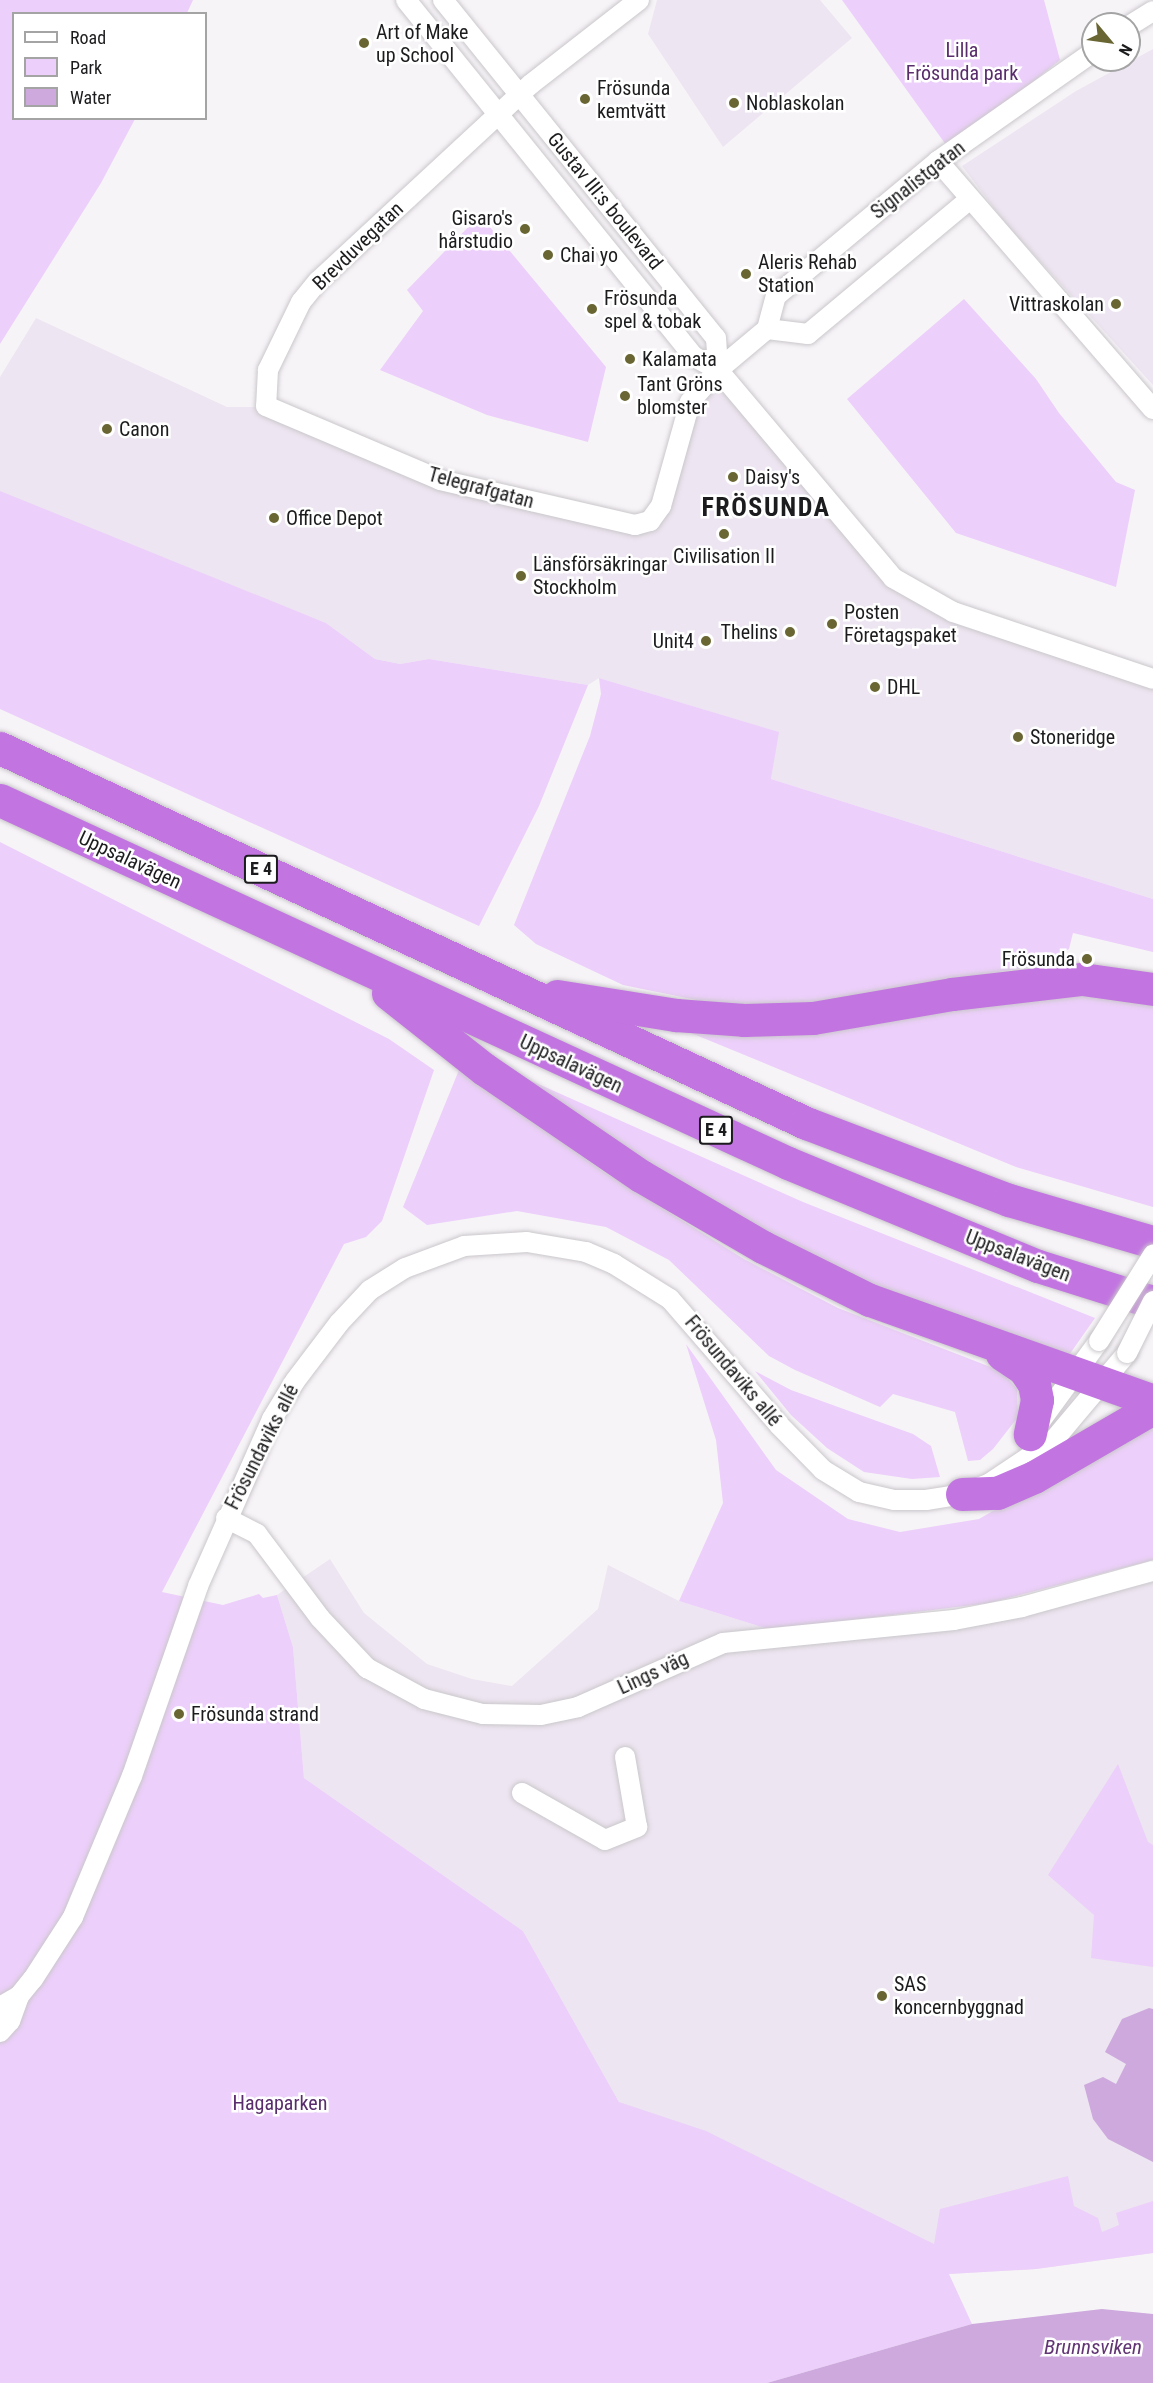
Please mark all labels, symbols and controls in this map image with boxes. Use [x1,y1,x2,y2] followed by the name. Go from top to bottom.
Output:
[12,12,207,120] legend
[1081,12,1141,72] north arrow
[376,20,468,67] place label: Art of Make up School
[70,27,106,48] text: Road
[357,36,371,50] marker: Art of Make up School
[906,38,1018,85] park label: Lilla Frösunda park
[1115,41,1136,59] text: N
[70,57,102,78] text: Park
[597,76,670,123] place label: Frösunda kemtvätt
[70,87,111,108] text: Water
[746,91,844,115] place label: Noblaskolan
[578,92,592,106] marker: Frösunda kemtvätt
[727,96,741,110] marker: Noblaskolan
[542,128,668,274] street label: Gustav III:s boulevard
[866,136,970,224] street label: Signalistgatan
[308,197,408,295] street label: Brevduvegatan
[438,206,513,253] place label: Gisaro's hårstudio
[518,222,532,236] marker: Gisaro's hårstudio
[560,243,618,267] place label: Chai yo
[541,248,555,262] marker: Chai yo
[758,250,857,297] place label: Aleris Rehab Station
[739,267,753,281] marker: Aleris Rehab Station
[604,286,701,333] place label: Frösunda spel & tobak
[1009,292,1104,316] place label: Vittraskolan
[1109,297,1123,311] marker: Vittraskolan
[585,302,599,316] marker: Frösunda spel & tobak
[642,347,717,371] place label: Kalamata
[623,352,637,366] marker: Kalamata
[637,372,723,419] place label: Tant Gröns blomster
[618,389,632,403] marker: Tant Gröns blomster
[119,417,169,441] place label: Canon
[100,422,114,436] marker: Canon
[425,462,537,514] street label: Telegrafgatan
[745,465,800,489] place label: Daisy's
[726,470,740,484] marker: Daisy's
[701,492,831,524] district label: FRÖSUNDA
[286,506,383,530] place label: Office Depot
[267,511,281,525] marker: Office Depot
[717,527,731,541] marker: Civilisation II
[673,544,775,568] place label: Civilisation II
[533,552,667,599] place label: Länsförsäkringar Stockholm
[514,569,528,583] marker: Länsförsäkringar Stockholm
[844,600,957,647] place label: Posten Företagspaket
[825,617,839,631] marker: Posten Företagspaket
[721,620,778,644] place label: Thelins
[783,625,797,639] marker: Thelins
[653,629,694,653] place label: Unit4
[699,634,713,648] marker: Unit4
[887,675,920,699] place label: DHL
[868,680,882,694] marker: DHL
[1030,725,1115,749] place label: Stoneridge
[1011,730,1025,744] marker: Stoneridge
[75,826,185,894] street label: Uppsalavägen
[243,854,279,884] road number: E 4
[1002,947,1075,971] place label: Frösunda
[1080,952,1094,966] marker: Frösunda
[516,1030,626,1098] street label: Uppsalavägen
[698,1115,734,1145] road number: E 4
[962,1225,1074,1287] street label: Uppsalavägen
[680,1311,786,1431] street label: Frösundaviks allé
[220,1380,304,1514] street label: Frösundaviks allé
[614,1646,692,1700] street label: Lings väg
[191,1702,319,1726] place label: Frösunda strand
[172,1707,186,1721] marker: Frösunda strand
[894,1972,1024,2019] place label: SAS koncernbyggnad
[875,1989,889,2003] marker: SAS koncernbyggnad
[233,2091,327,2115] park label: Hagaparken
[1044,2334,1142,2360] water label: Brunnsviken

